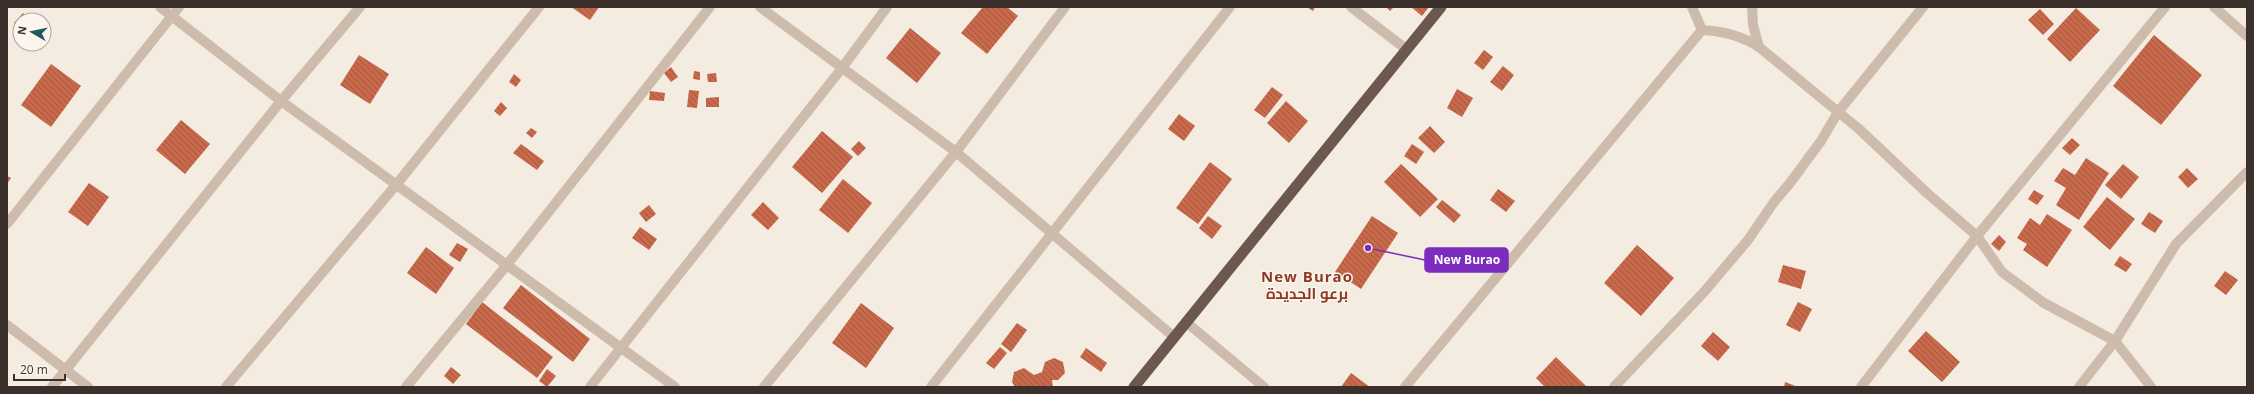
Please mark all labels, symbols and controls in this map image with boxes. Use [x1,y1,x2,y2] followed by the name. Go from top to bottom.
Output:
[12,12,52,52] north arrow
[14,25,30,36] text: N
[1425,248,1508,272] callout: New Burao
[1434,251,1500,268] text: New Burao
[1261,266,1353,303] district label: New Burao برعو الجديدة
[14,356,65,382] scale bar
[20,361,48,378] text: 20 m

